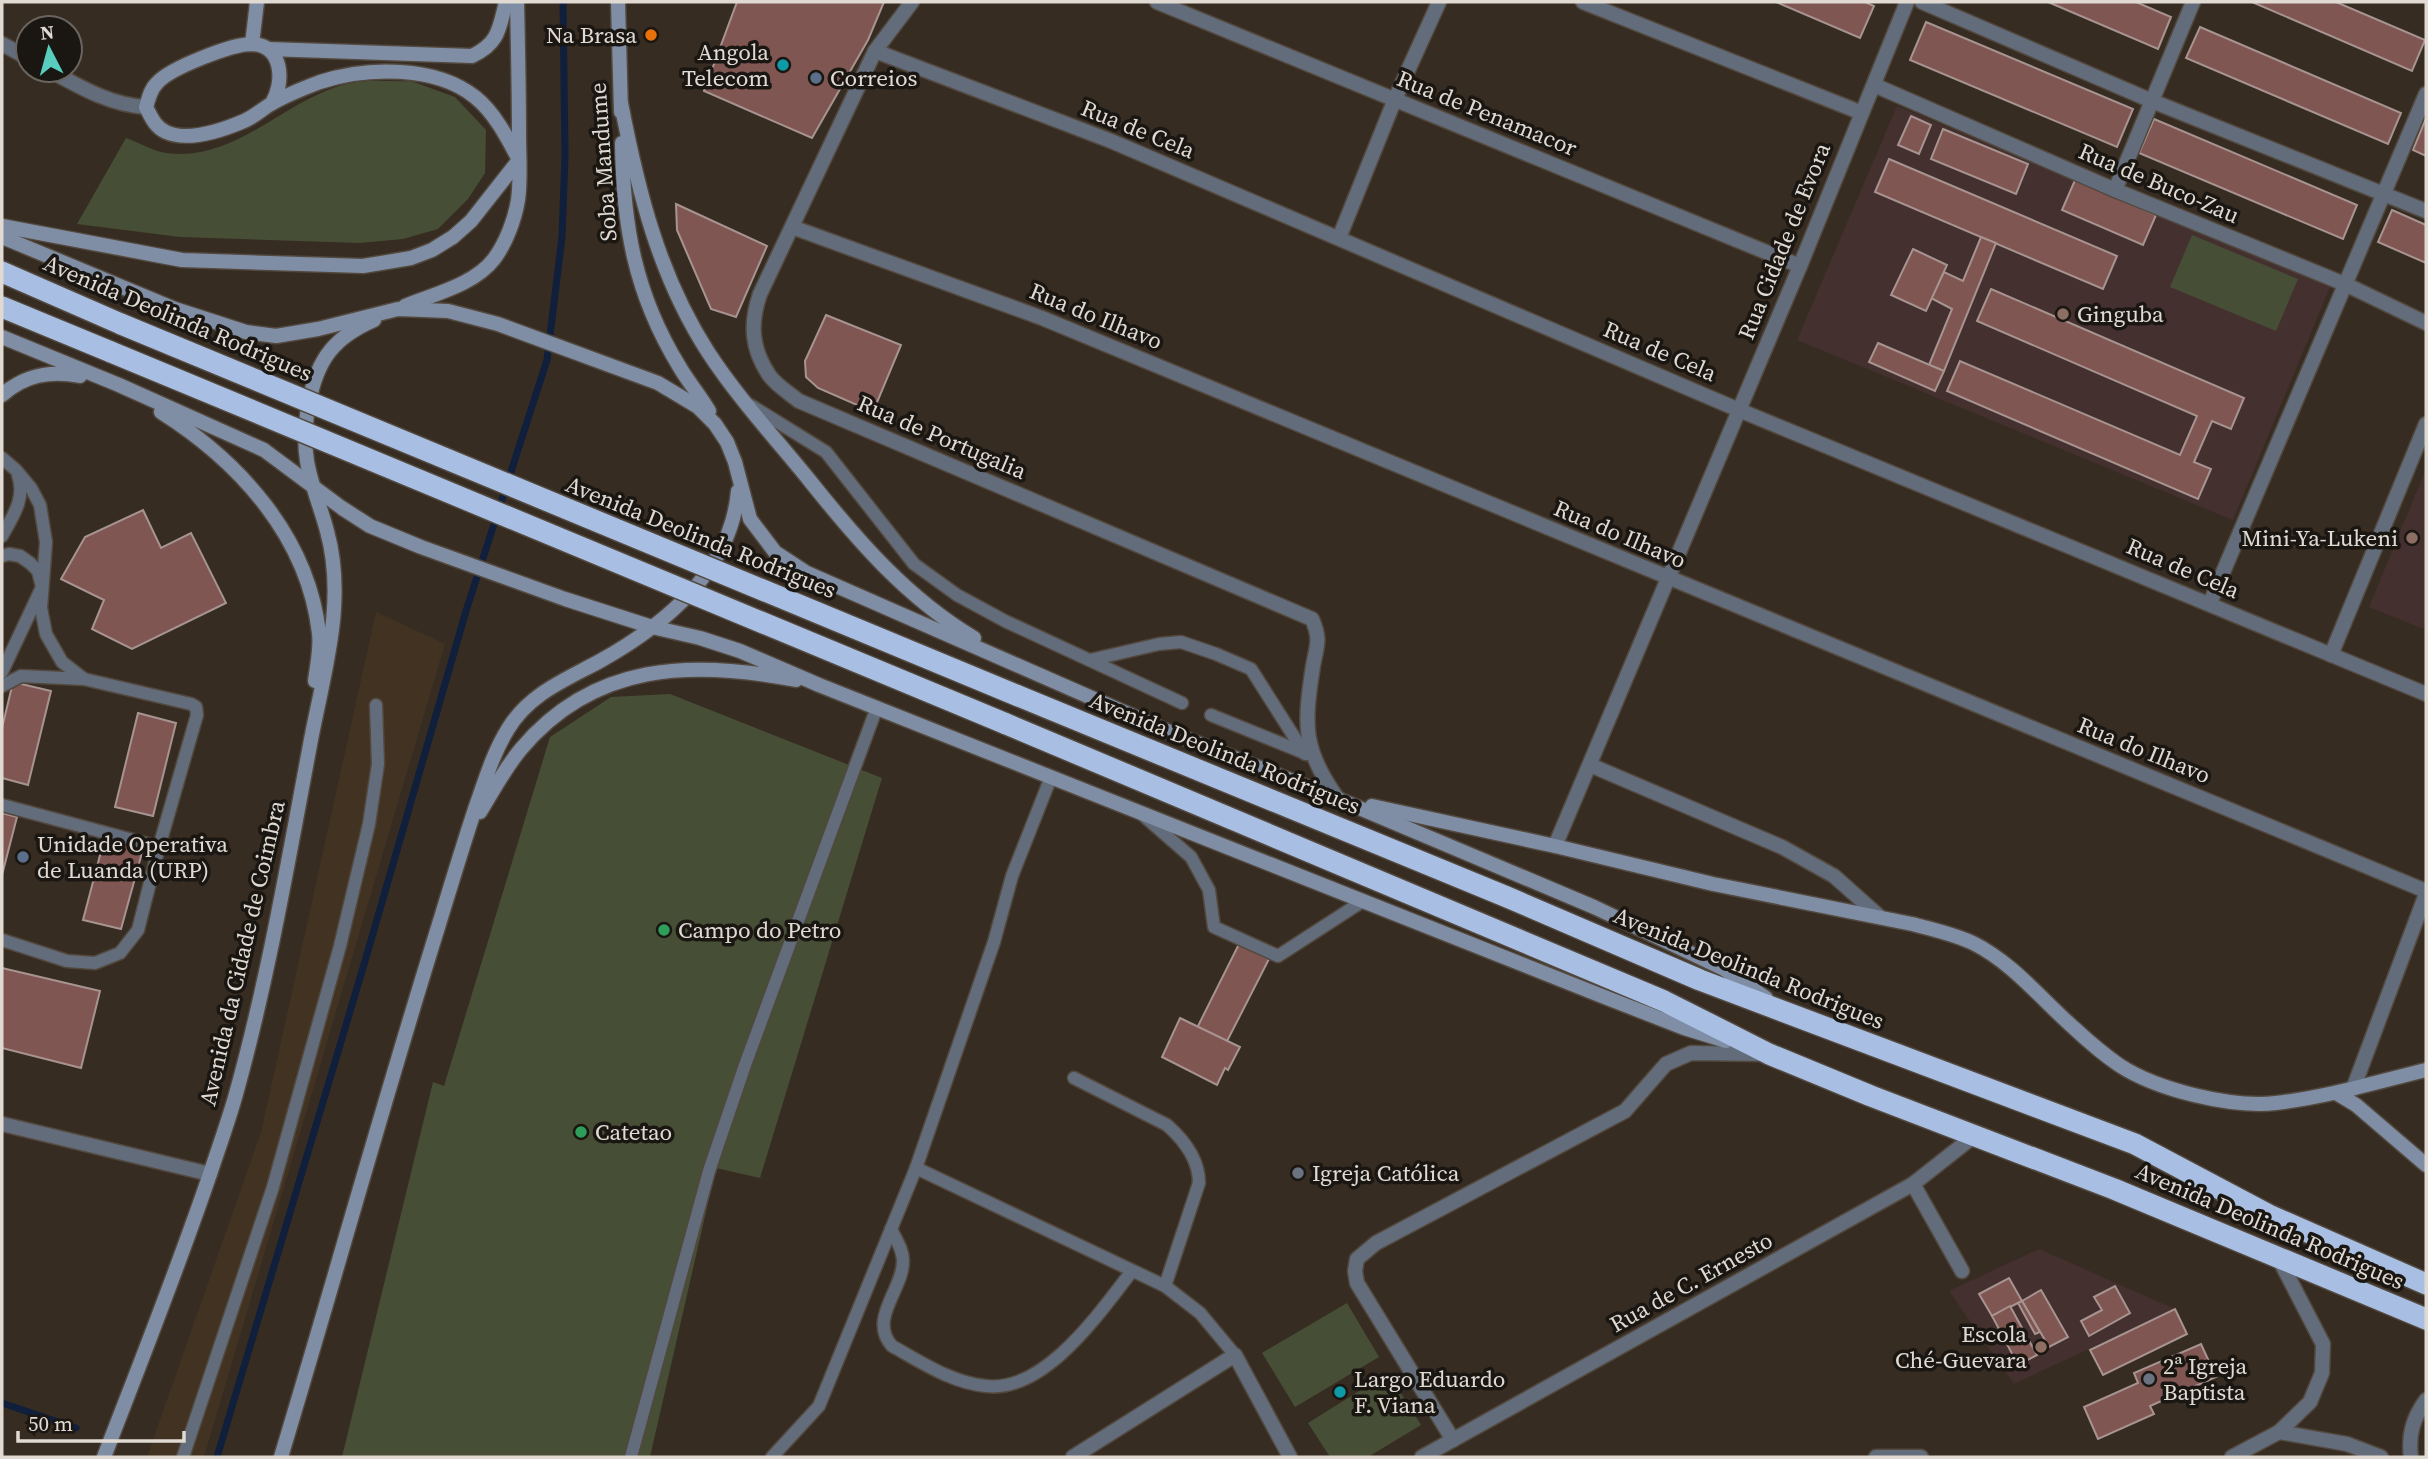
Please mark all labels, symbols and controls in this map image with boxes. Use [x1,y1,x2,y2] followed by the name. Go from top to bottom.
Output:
[14,14,84,84] north arrow
[39,18,56,46] text: N
[546,19,637,51] place label: Na Brasa
[643,27,659,43] marker: Na Brasa
[682,36,769,94] place label: Angola Telecom
[775,57,791,73] marker: Angola Telecom
[830,62,918,94] place label: Correios
[1392,62,1582,164] street label: Rua de Penamacor
[808,70,824,86] marker: Correios
[581,82,625,242] street label: Soba Mandume
[1077,92,1200,166] street label: Rua de Cela
[2074,135,2244,231] street label: Rua de Buco-Zau
[1730,138,1838,344] street label: Rua Cidade de Evora
[39,247,317,389] street label: Avenida Deolinda Rodrigues
[1025,275,1167,357] street label: Rua do Ilhavo
[2077,298,2164,330] place label: Ginguba
[2055,306,2071,322] marker: Ginguba
[1599,313,1722,389] street label: Rua de Cela
[853,387,1032,487] street label: Rua de Portugalia
[561,468,841,606] street label: Avenida Deolinda Rodrigues
[1549,492,1691,576] street label: Rua do Ilhavo
[2241,522,2398,554] place label: Mini-Ya-Lukeni
[2122,530,2245,606] street label: Rua de Cela
[2404,530,2420,546] marker: Mini-Ya-Lukeni
[1085,684,1365,822] street label: Avenida Deolinda Rodrigues
[2073,709,2215,791] street label: Rua do Ilhavo
[191,797,293,1109] street label: Avenida da Cidade de Coimbra
[37,828,228,886] place label: Unidade Operativa de Luanda (URP)
[15,849,31,865] marker: Unidade Operativa de Luanda (URP)
[1609,899,1889,1037] street label: Avenida Deolinda Rodrigues
[678,914,841,946] place label: Campo do Petro
[656,922,672,938] marker: Campo do Petro
[595,1116,672,1148] place label: Catetao
[573,1124,589,1140] marker: Catetao
[2131,1155,2409,1297] street label: Avenida Deolinda Rodrigues
[1312,1157,1460,1189] place label: Igreja Católica
[1290,1165,1306,1181] marker: Igreja Católica
[1604,1224,1778,1340] street label: Rua de C. Ernesto
[1895,1318,2027,1376] place label: Escola Ché-Guevara
[2033,1339,2049,1355] marker: Escola Ché-Guevara
[2163,1350,2248,1408] place label: 2ª Igreja Baptista
[1354,1363,1505,1421] place label: Largo Eduardo F. Viana
[2141,1371,2157,1387] marker: 2ª Igreja Baptista
[1332,1384,1348,1400] marker: Largo Eduardo F. Viana
[18,1400,184,1444] scale bar
[28,1409,73,1438] text: 50 m

